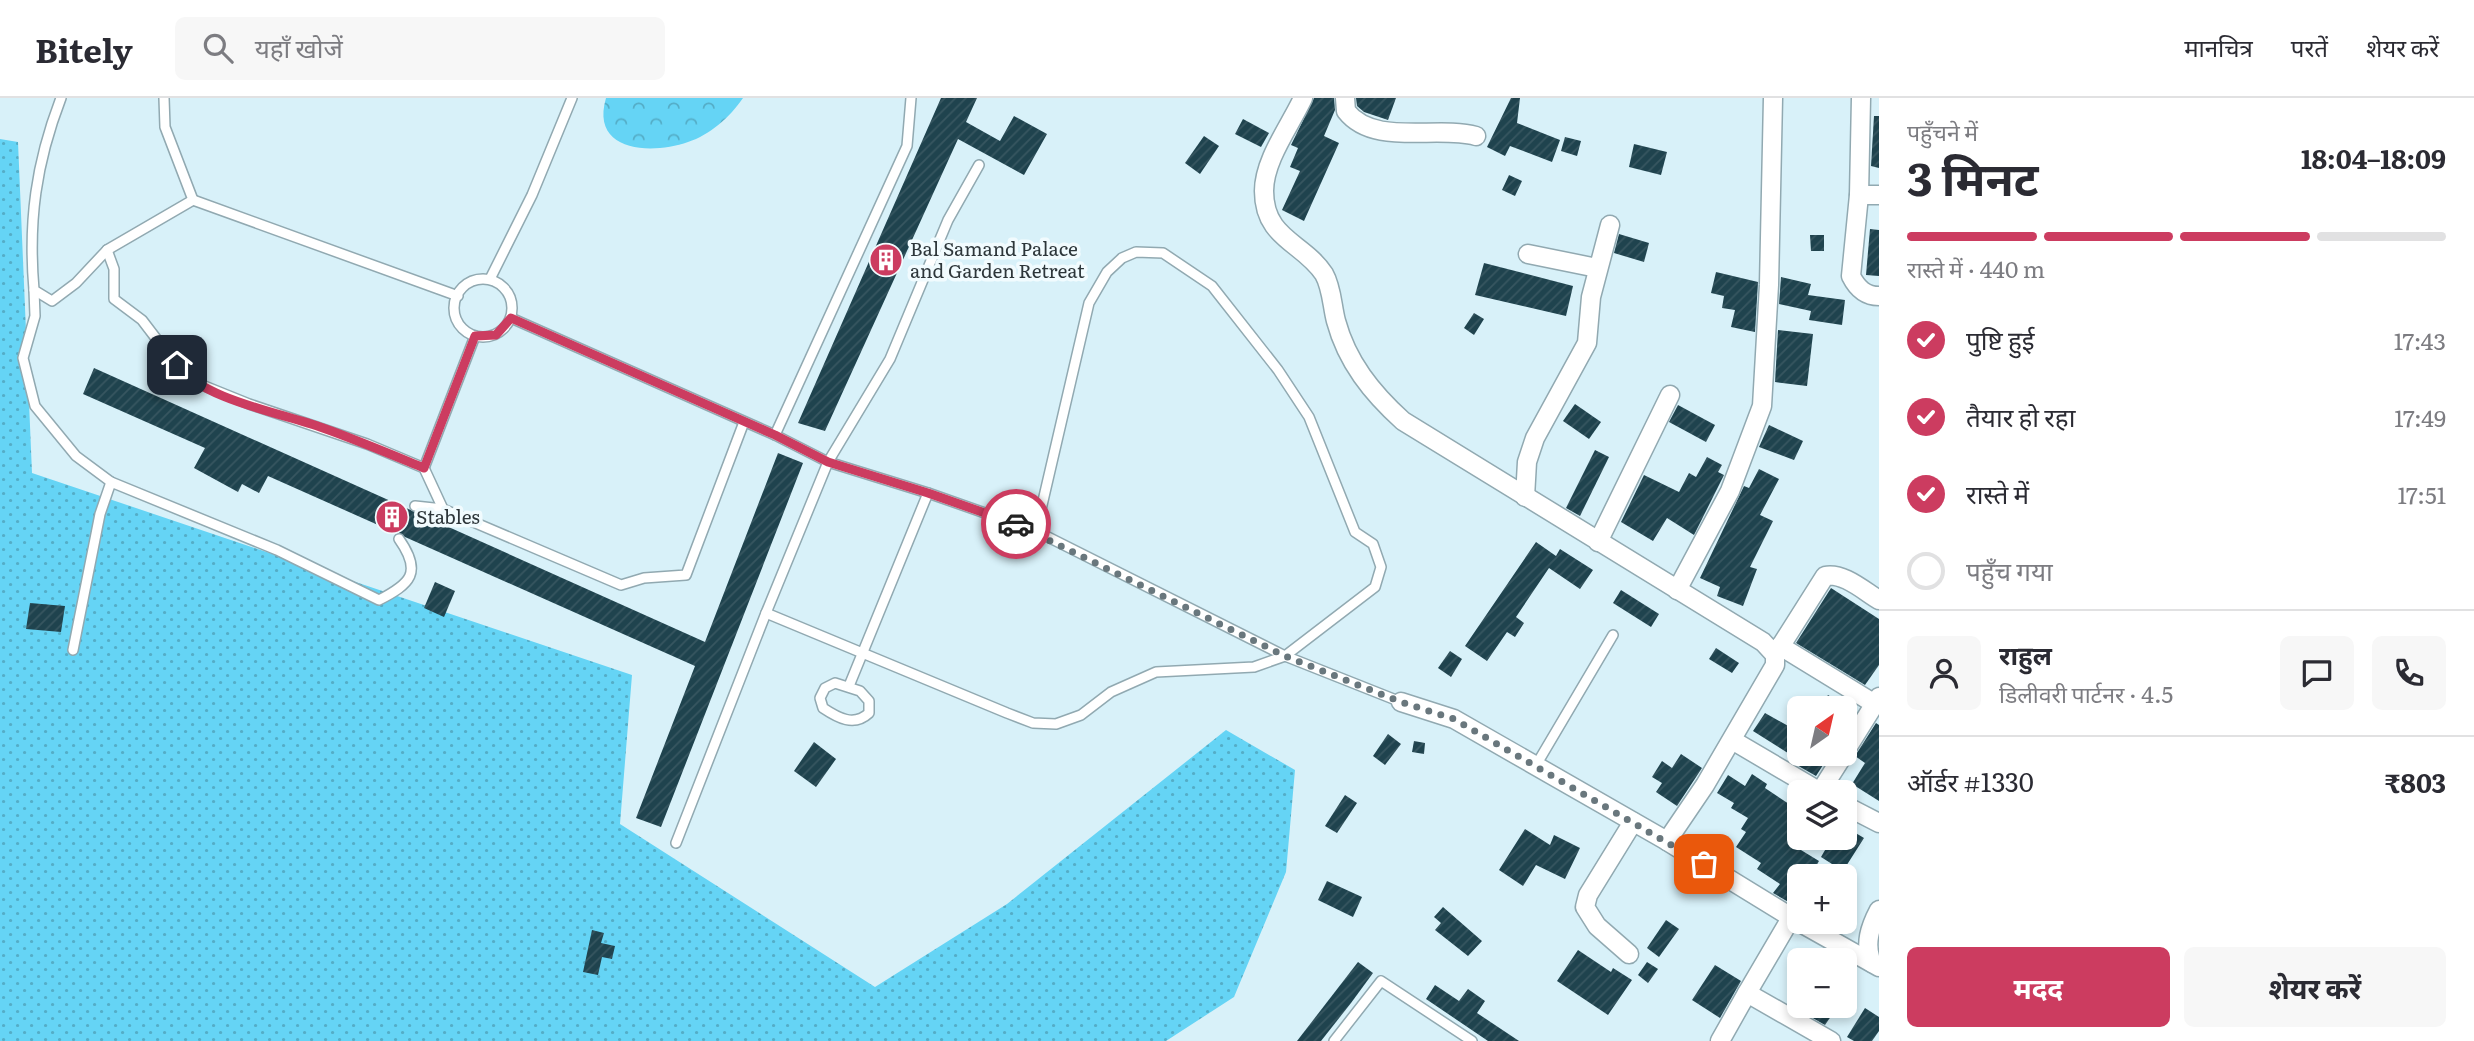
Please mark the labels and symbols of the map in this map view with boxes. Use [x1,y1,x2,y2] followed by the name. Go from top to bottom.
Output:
[910,234,1085,284] place label: Bal Samand Palace and Garden Retreat
[867,241,905,279] building icon: Bal Samand Palace and Garden Retreat
[147,335,207,395] pin
[981,489,1051,559] courier
[373,498,411,536] building icon: Stables
[416,502,480,530] place label: Stables
[1787,696,1857,766] north arrow
[1674,834,1734,894] pin

